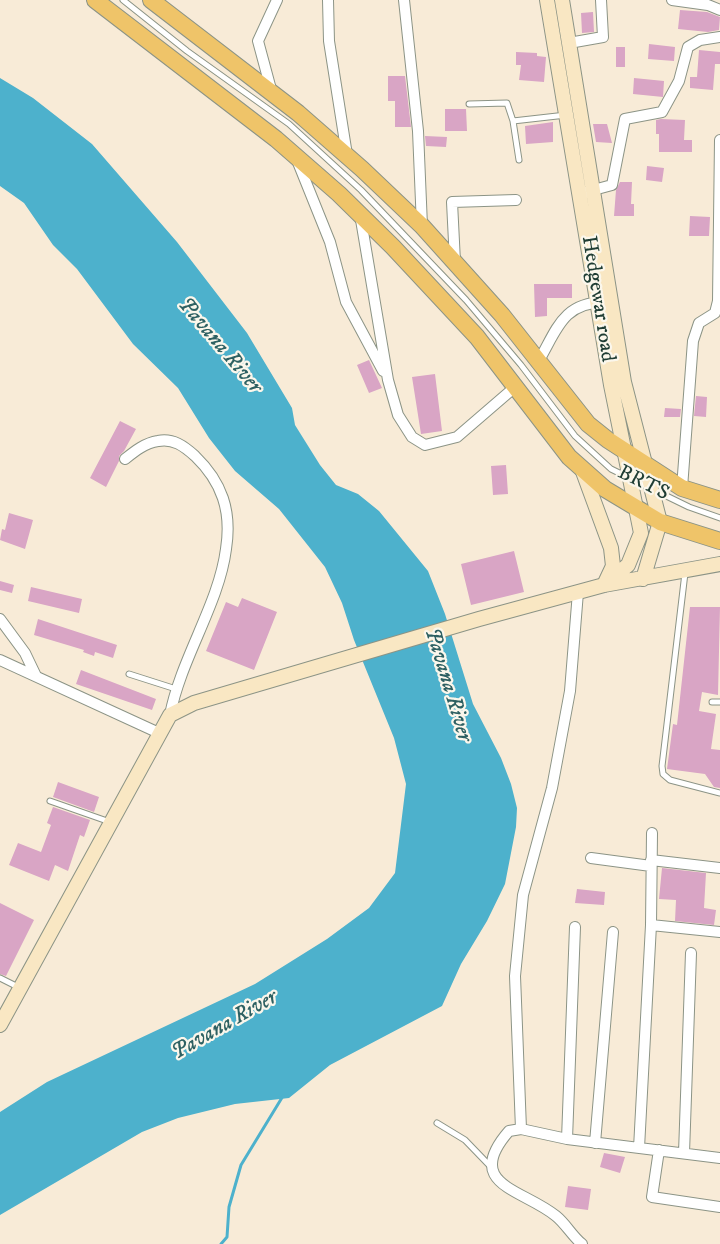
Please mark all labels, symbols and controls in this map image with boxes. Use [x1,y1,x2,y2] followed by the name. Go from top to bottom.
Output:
[575,234,619,364] street label: Hedgewar road
[171,292,267,400] water label: Pavana River
[613,461,673,507] street label: BRTS
[417,625,477,745] water label: Pavana River
[167,985,283,1067] water label: Pavana River

